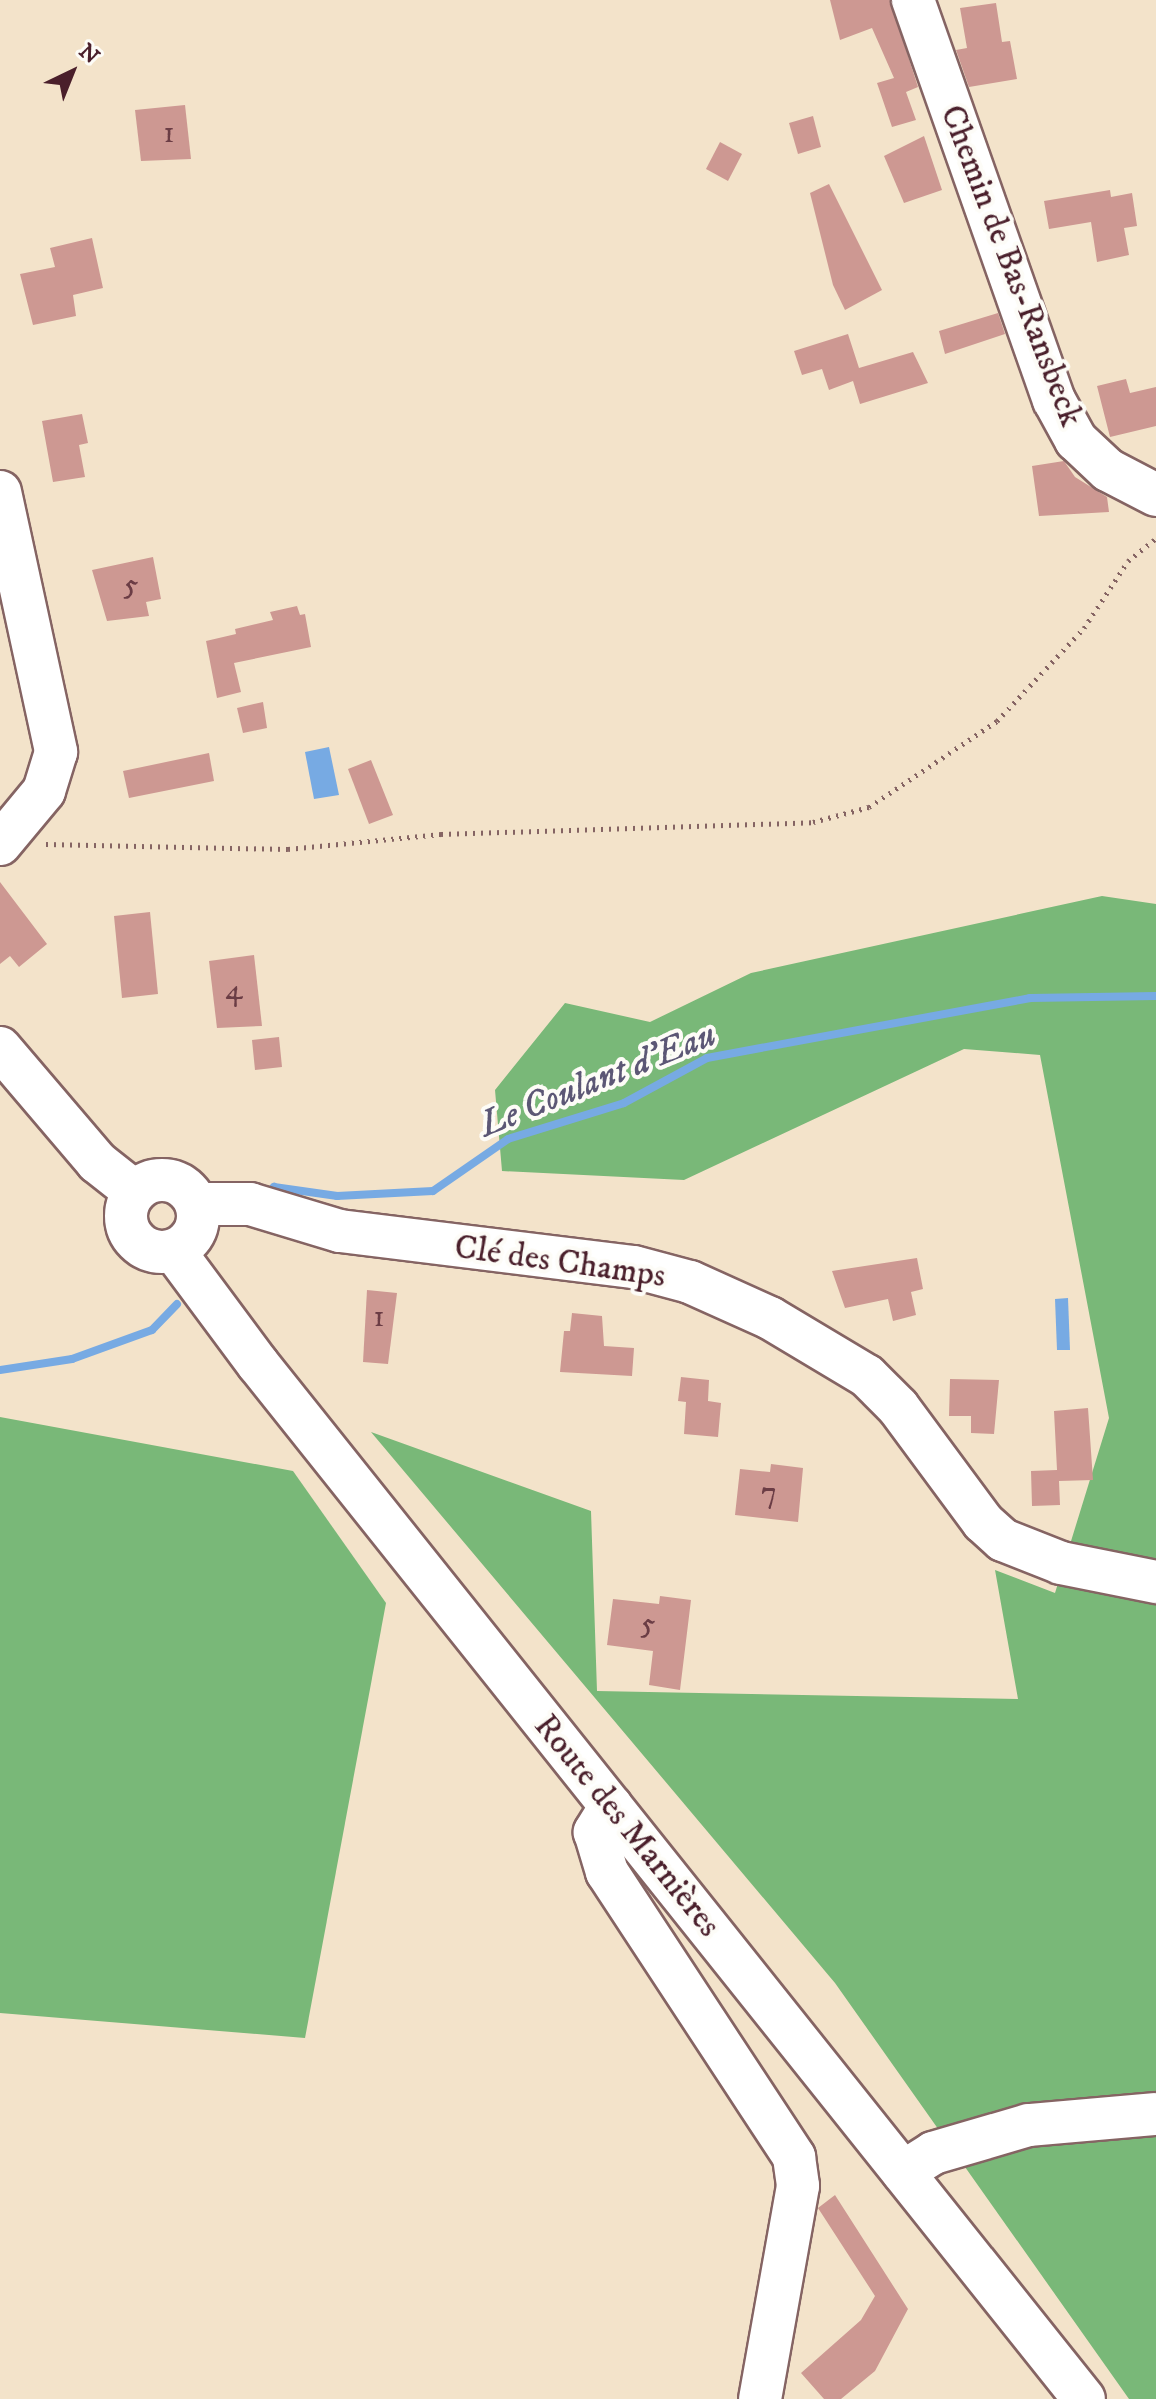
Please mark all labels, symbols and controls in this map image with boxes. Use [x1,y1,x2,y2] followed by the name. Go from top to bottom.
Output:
[32,32,112,112] north arrow
[73,38,105,70] text: N
[931,100,1091,432] street label: Chemin de Bas-Ransbeck
[163,116,175,152] house number: 1
[124,568,138,604] house number: 5
[225,973,243,1009] house number: 4
[473,1013,723,1147] water label: Le Coulant d'Eau
[452,1227,668,1297] street label: Clé des Champs
[373,1300,385,1336] house number: 1
[761,1476,777,1512] house number: 7
[641,1607,655,1643] house number: 5
[525,1707,729,1945] street label: Route des Marnières

